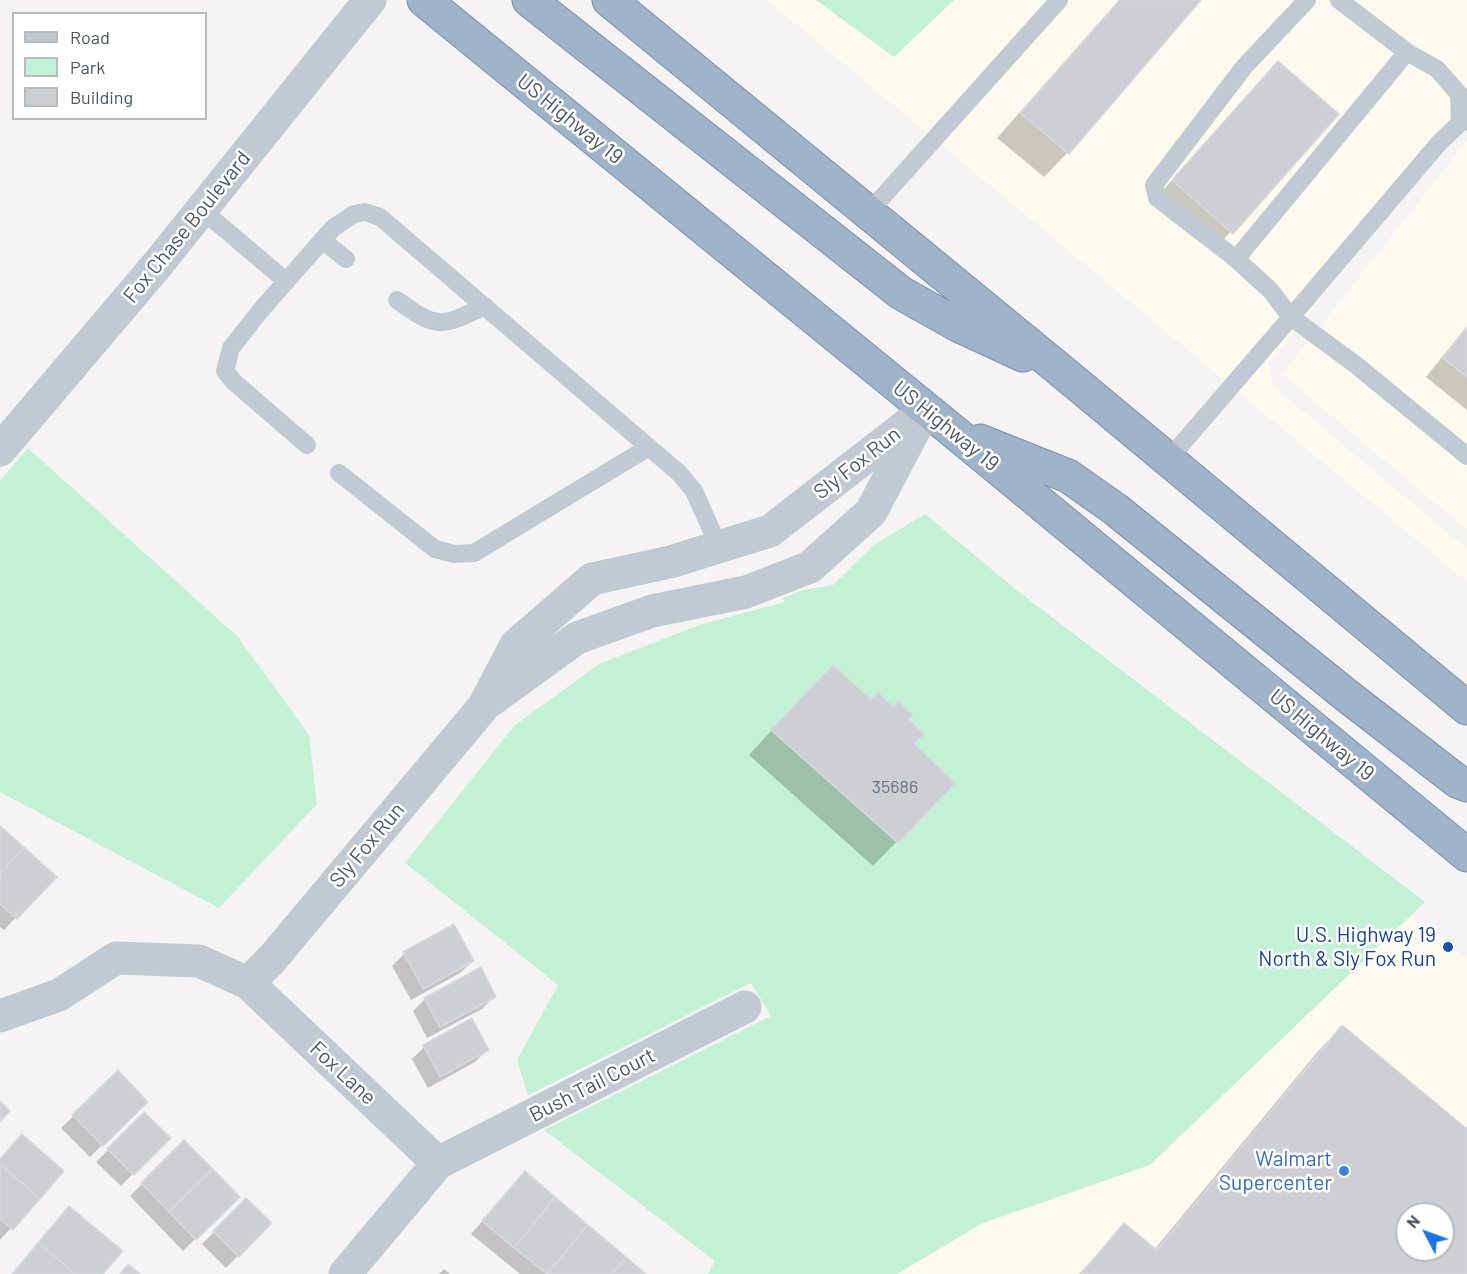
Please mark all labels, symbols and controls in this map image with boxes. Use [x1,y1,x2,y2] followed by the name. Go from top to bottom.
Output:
[12,12,207,120] legend
[70,26,110,48] text: Road
[70,56,105,78] text: Park
[512,69,628,169] street label: US Highway 19
[70,86,133,108] text: Building
[118,146,256,308] street label: Fox Chase Boulevard
[888,376,1004,476] street label: US Highway 19
[809,421,905,505] street label: Sly Fox Run
[1264,684,1380,786] street label: US Highway 19
[872,776,918,798] house number: 35686
[324,797,410,893] street label: Sly Fox Run
[1258,922,1436,972] place label: U.S. Highway 19 North & Sly Fox Run
[1441,940,1455,954] marker: U.S. Highway 19 North & Sly Fox Run
[305,1036,381,1110] street label: Fox Lane
[525,1043,659,1127] street label: Bush Tail Court
[1219,1146,1332,1196] place label: Walmart Supercenter
[1337,1164,1351,1178] marker: Walmart Supercenter
[1395,1202,1455,1262] north arrow
[1402,1211,1423,1231] text: N

